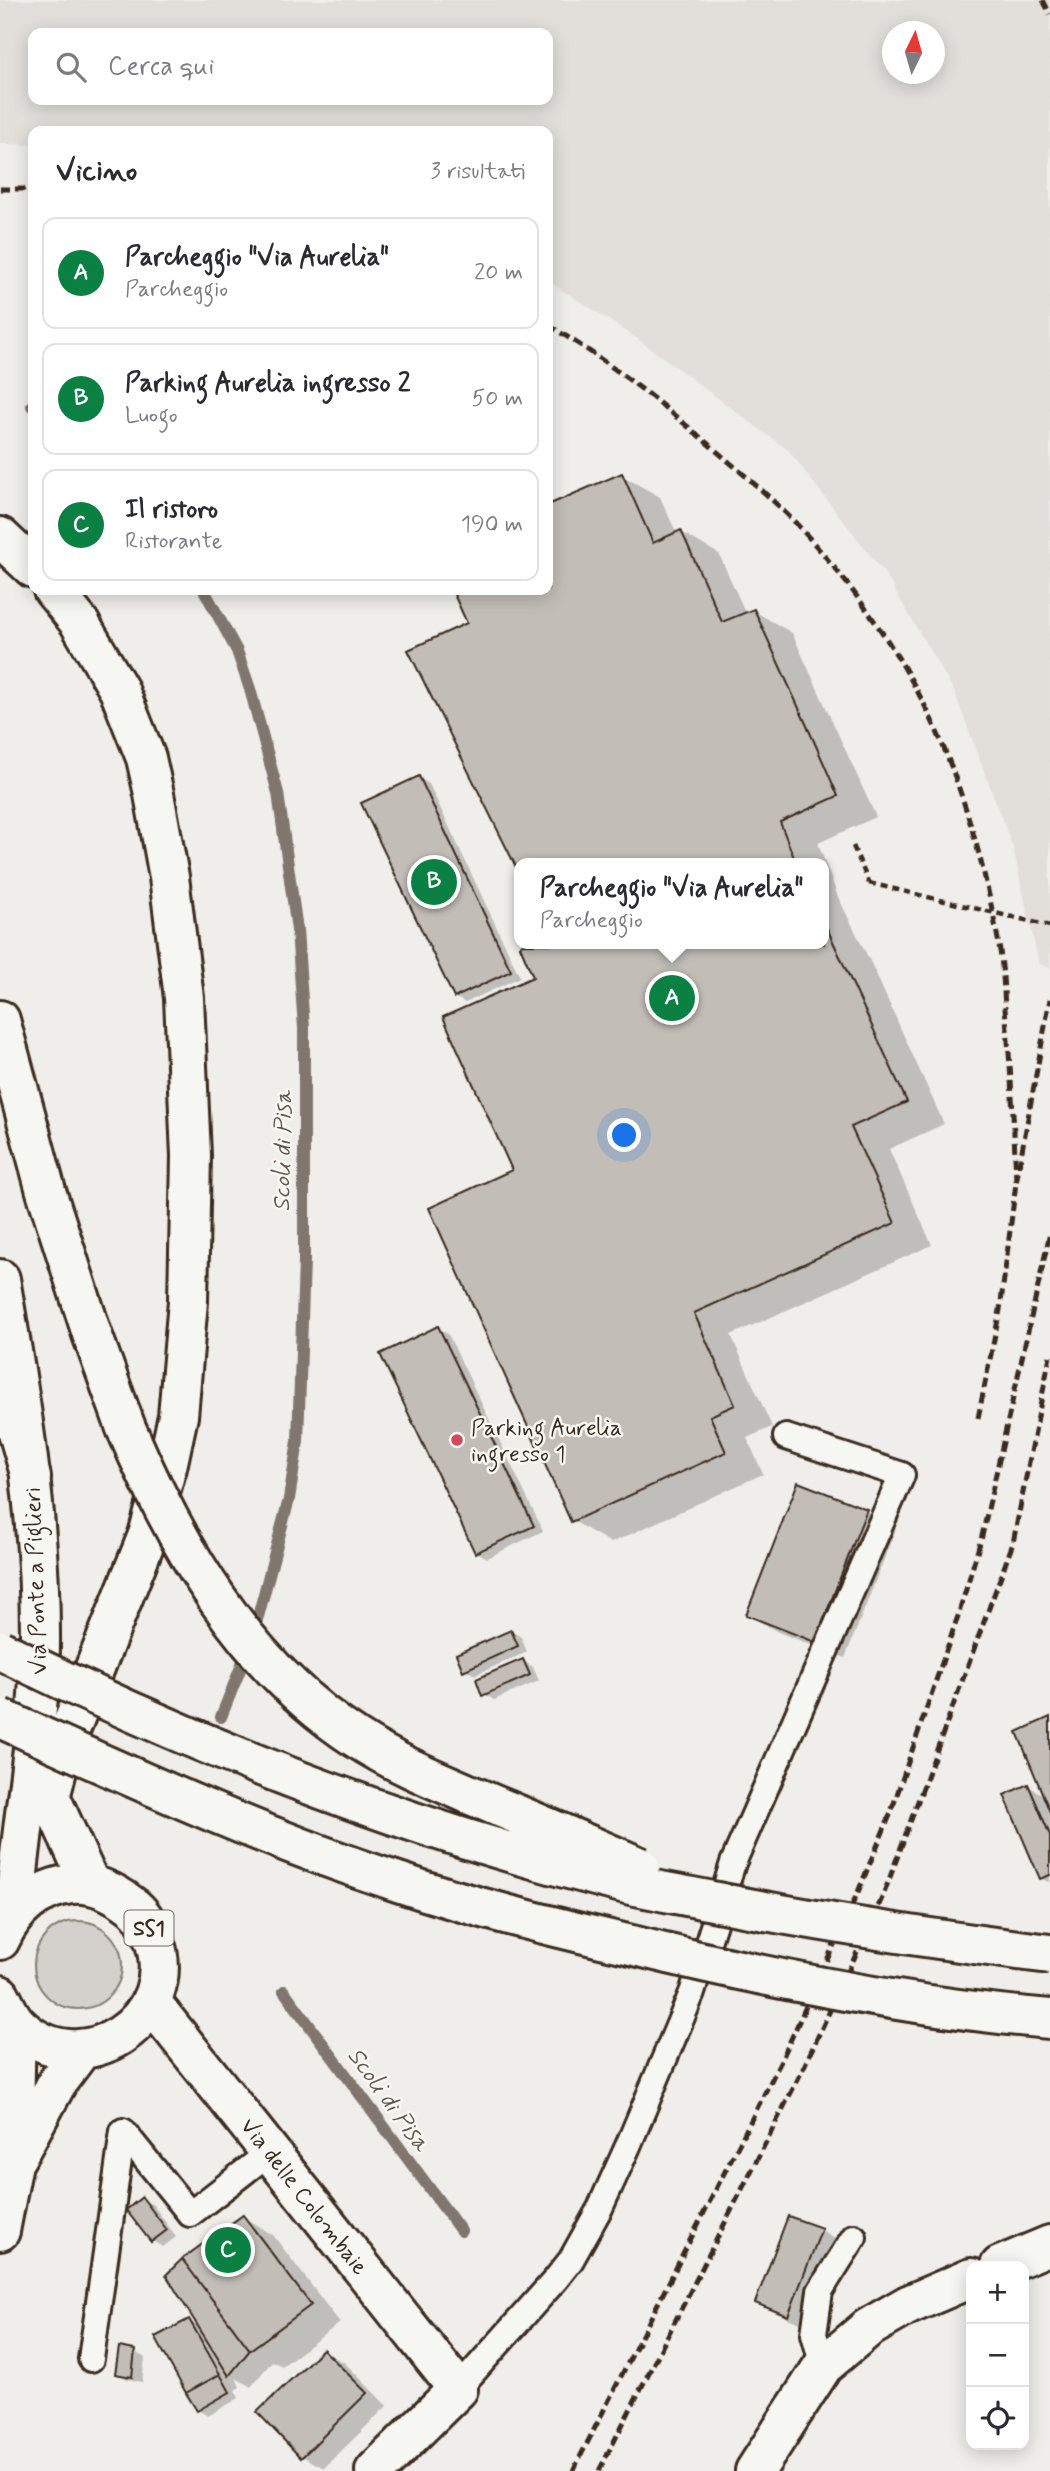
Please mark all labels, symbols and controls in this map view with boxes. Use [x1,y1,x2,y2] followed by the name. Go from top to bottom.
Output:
[882,21,945,84] north arrow
[28,28,553,105] search box
[52,48,90,86] icon: search
[108,50,214,84] text: Cerca qui
[56,152,137,191] text: Vicino
[431,157,525,187] text: 3 risultati
[125,241,389,275] text: Parcheggio "Via Aurelia"
[73,258,89,288] text: A
[474,258,523,288] text: 20 m
[125,275,228,305] text: Parcheggio
[125,367,410,401] text: Parking Aurelia ingresso 2
[74,384,88,414] text: B
[472,384,523,414] text: 50 m
[125,401,178,431] text: Luogo
[125,493,218,527] text: Il ristoro
[73,510,89,540] text: C
[461,510,523,540] text: 190 m
[125,527,223,557] text: Ristorante
[411,856,457,908] pin: B
[514,858,829,949] popup
[540,872,803,906] text: Parcheggio "Via Aurelia"
[540,906,643,936] text: Parcheggio
[649,972,695,1024] pin: A
[267,1089,300,1212] water label: Scoli di Pisa
[607,1118,641,1152] your location
[471,1414,622,1472] place label: Parking Aurelia ingresso 1
[449,1432,465,1448] marker: Parking Aurelia ingresso 1
[19,1487,57,1675] street label: Via Ponte a Piglieri
[124,1910,174,1946] road number: SS1
[340,2042,437,2159] water label: Scoli di Pisa
[233,2113,374,2282] street label: Via delle Colombaie
[205,2224,251,2276] pin: C
[966,2261,1029,2450] map controls
[966,2261,1029,2324] button: +
[966,2324,1029,2387] button: −
[966,2387,1029,2450] button: locate

